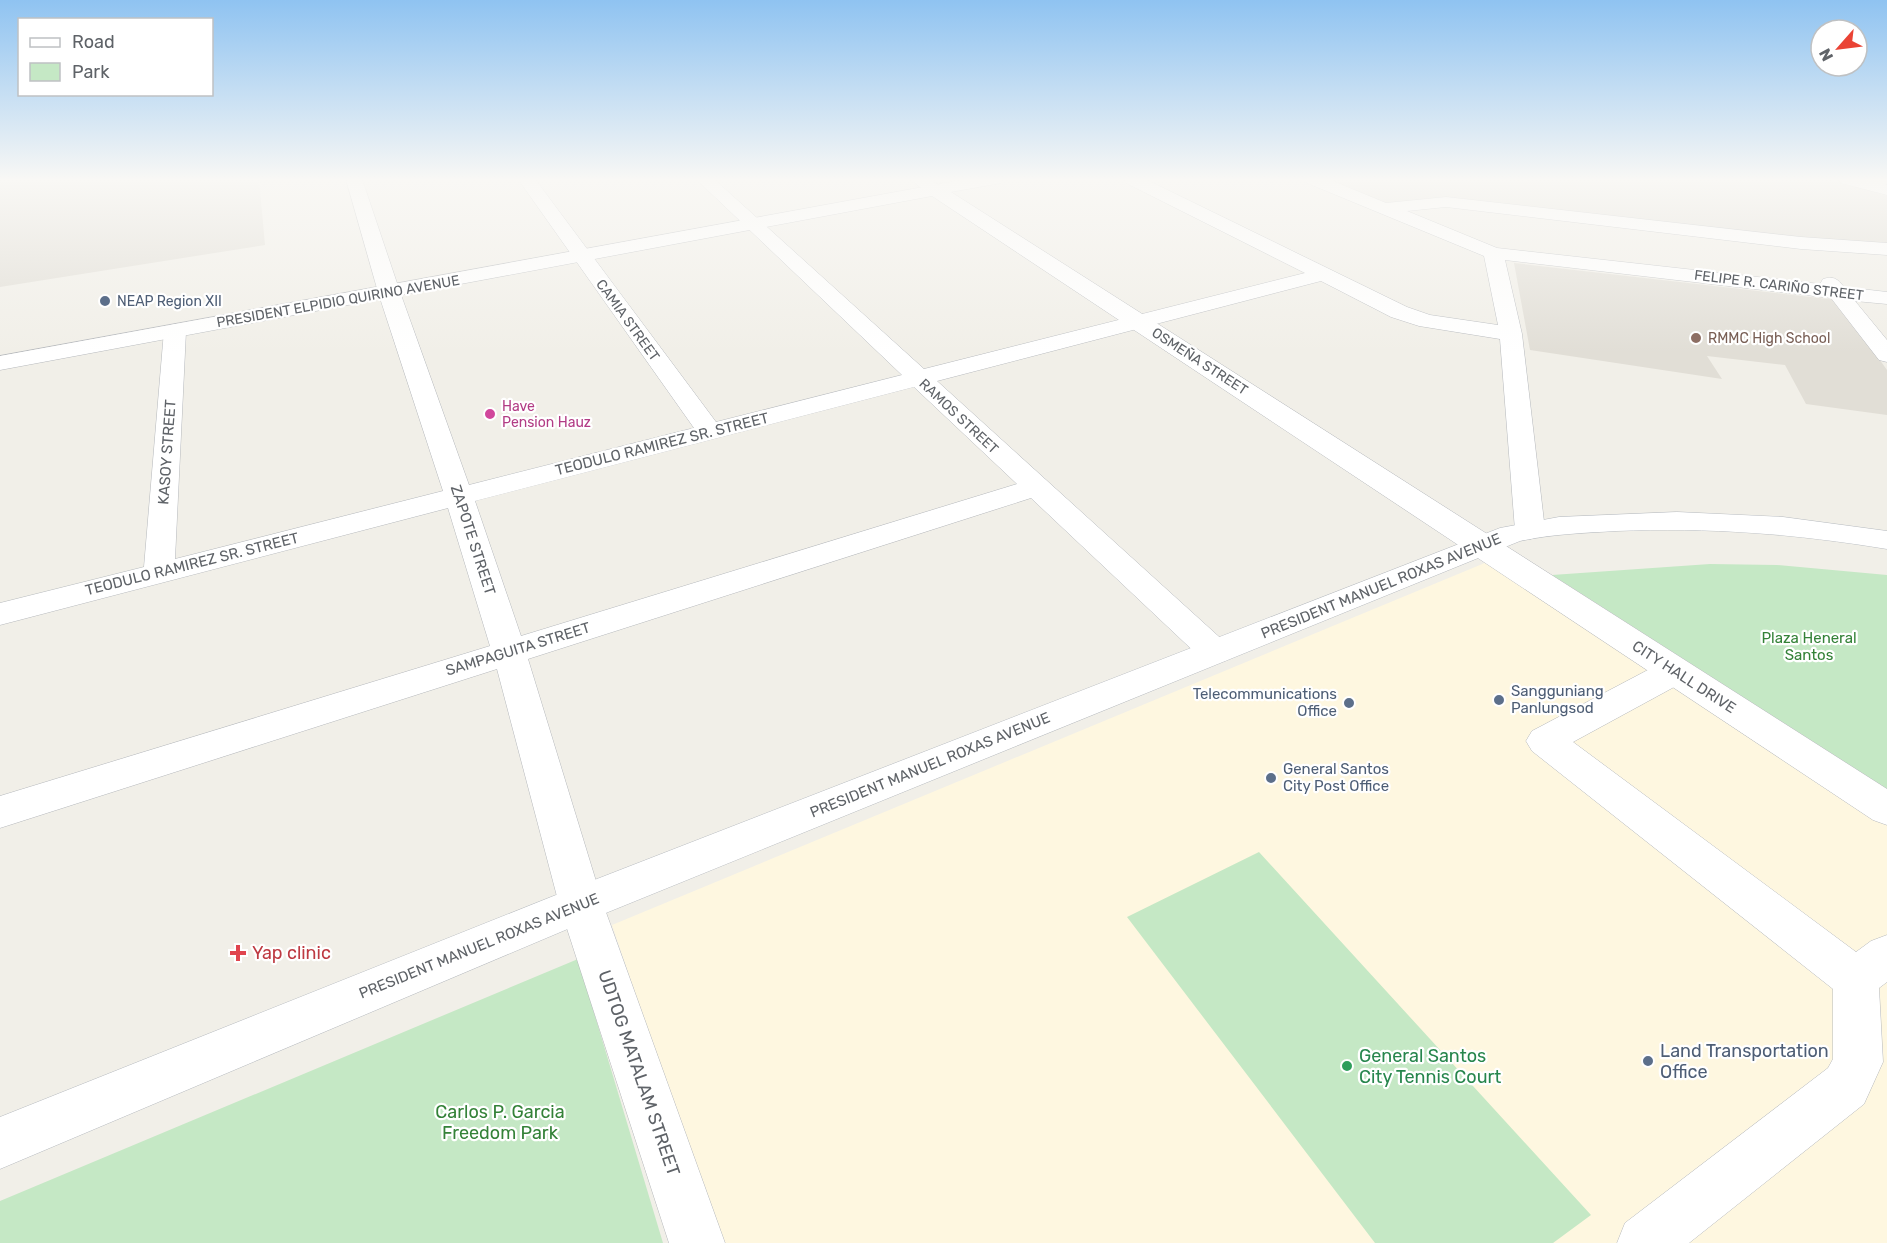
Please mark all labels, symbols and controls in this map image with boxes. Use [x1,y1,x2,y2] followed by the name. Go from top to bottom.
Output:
[18,18,213,96] legend
[1809,18,1869,78] north arrow
[72,31,115,53] text: Road
[1815,45,1837,64] text: N
[72,61,110,83] text: Park
[1693,266,1865,304] street label: FELIPE R. CARIÑO STREET
[215,272,461,331] street label: PRESIDENT ELPIDIO QUIRINO AVENUE
[592,276,663,365] street label: CAMIA STREET
[117,293,222,310] place label: NEAP Region XII
[98,294,112,308] marker: NEAP Region XII
[1149,323,1251,399] street label: OSMEÑA STREET
[1708,330,1830,347] place label: RMMC High School
[1689,331,1703,345] marker: RMMC High School
[915,375,1002,457] street label: RAMOS STREET
[154,398,180,505] street label: KASOY STREET
[502,398,591,431] place label: Have Pension Hauz
[483,407,497,421] marker: Have Pension Hauz
[553,409,771,479] street label: TEODULO RAMIREZ SR. STREET
[447,483,499,598] street label: ZAPOTE STREET
[83,529,301,599] street label: TEODULO RAMIREZ SR. STREET
[1258,529,1504,643] street label: PRESIDENT MANUEL ROXAS AVENUE
[443,618,593,680] street label: SAMPAGUITA STREET
[1761,629,1857,664] park label: Plaza Heneral Santos
[1629,637,1739,717] street label: CITY HALL DRIVE
[1511,682,1604,717] place label: Sangguniang Panlungsod
[1193,685,1337,720] place label: Telecommunications Office
[1492,693,1506,707] marker: Sangguniang Panlungsod
[1342,696,1356,710] marker: Telecommunications Office
[807,708,1053,822] street label: PRESIDENT MANUEL ROXAS AVENUE
[1283,760,1389,795] place label: General Santos City Post Office
[1264,771,1278,785] marker: General Santos City Post Office
[356,889,602,1003] street label: PRESIDENT MANUEL ROXAS AVENUE
[252,942,331,964] place label: Yap clinic
[229,944,247,962] marker: Yap clinic
[593,967,685,1179] street label: UDTOG MATALAM STREET
[1660,1040,1829,1083] place label: Land Transportation Office
[1359,1045,1501,1088] place label: General Santos City Tennis Court
[1641,1054,1655,1068] marker: Land Transportation Office
[1340,1059,1354,1073] marker: General Santos City Tennis Court
[435,1101,565,1144] park label: Carlos P. Garcia Freedom Park

